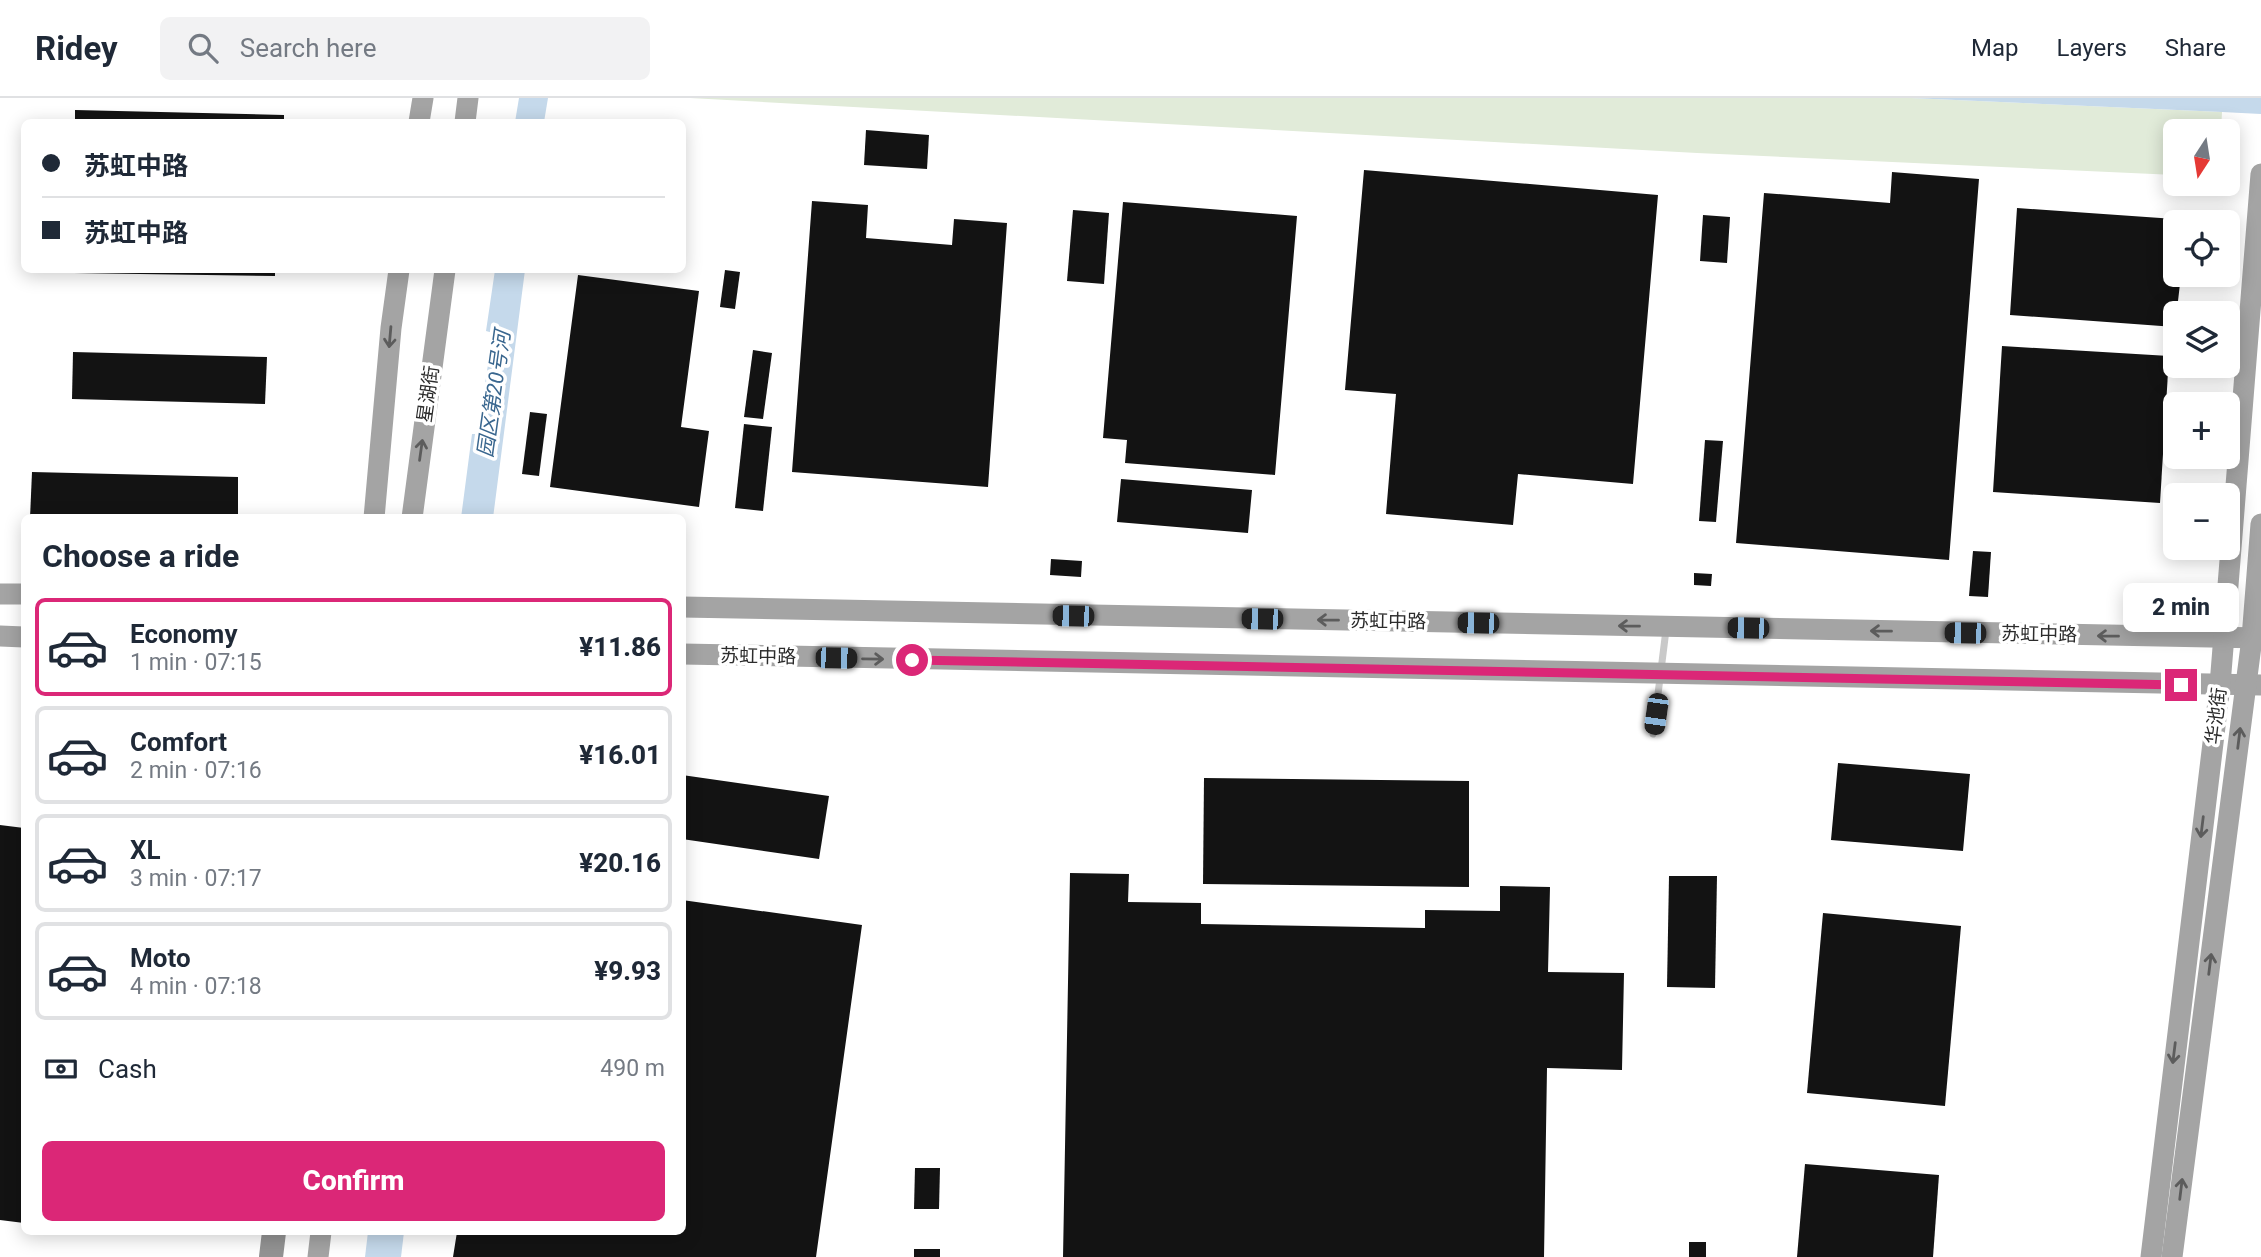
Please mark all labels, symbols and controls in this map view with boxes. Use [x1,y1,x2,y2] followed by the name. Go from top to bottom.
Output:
[160,17,650,80] search box
[35,29,118,68] text: Ridey
[184,29,222,67] icon: search
[240,33,376,63] text: Search here
[1971,34,2019,62] text: Map
[2057,34,2127,62] text: Layers
[2165,34,2226,62] text: Share
[2163,119,2240,196] north arrow
[2163,119,2240,560] map controls
[84,151,188,181] text: 苏虹中路
[2163,210,2240,287] button: locate
[84,218,188,248] text: 苏虹中路
[2163,301,2240,378] button: layers
[383,325,396,348] one-way arrow
[473,325,515,459] water label: 园区第20号河
[413,364,443,424] street label: 星湖街
[2163,392,2240,469] button: +
[415,439,428,462] one-way arrow
[2163,483,2240,560] button: −
[42,537,239,575] text: Choose a ride
[2123,584,2239,632] callout: 2 min
[2152,594,2210,621] text: 2 min
[1052,605,1095,627] car
[1241,608,1284,630] car
[1350,609,1426,633] street label: 苏虹中路
[1457,612,1500,634] car
[1316,614,1339,627] one-way arrow
[46,616,109,679] icon: car
[1727,617,1770,639] car
[130,619,237,649] text: Economy
[1617,619,1640,633] one-way arrow
[1944,622,1987,644] car
[2001,622,2077,646] street label: 苏虹中路
[1869,624,1892,638] one-way arrow
[2097,629,2120,642] one-way arrow
[579,632,661,662] text: ¥11.86
[720,644,796,668] street label: 苏虹中路
[896,644,928,676] route start
[815,647,858,669] car
[130,649,262,676] text: 1 min · 07:15
[861,652,884,666] one-way arrow
[2165,669,2197,701] route end
[2201,686,2231,746] street label: 华池街
[1643,692,1670,736] car
[46,724,109,787] icon: car
[130,727,227,757] text: Comfort
[2232,727,2245,750] one-way arrow
[579,740,661,770] text: ¥16.01
[130,757,262,784] text: 2 min · 07:16
[2196,815,2209,838] one-way arrow
[46,832,109,895] icon: car
[130,835,161,865] text: XL
[579,848,661,878] text: ¥20.16
[130,865,262,892] text: 3 min · 07:17
[46,940,109,1003] icon: car
[130,943,191,973] text: Moto
[2203,953,2216,975] one-way arrow
[594,956,661,986] text: ¥9.93
[130,973,262,1000] text: 4 min · 07:18
[2168,1041,2181,1064] one-way arrow
[42,1050,80,1088] icon: cash
[98,1054,157,1084] text: Cash
[600,1055,665,1082] text: 490 m
[42,1141,665,1221] button: Confirm
[2174,1178,2187,1201] one-way arrow

